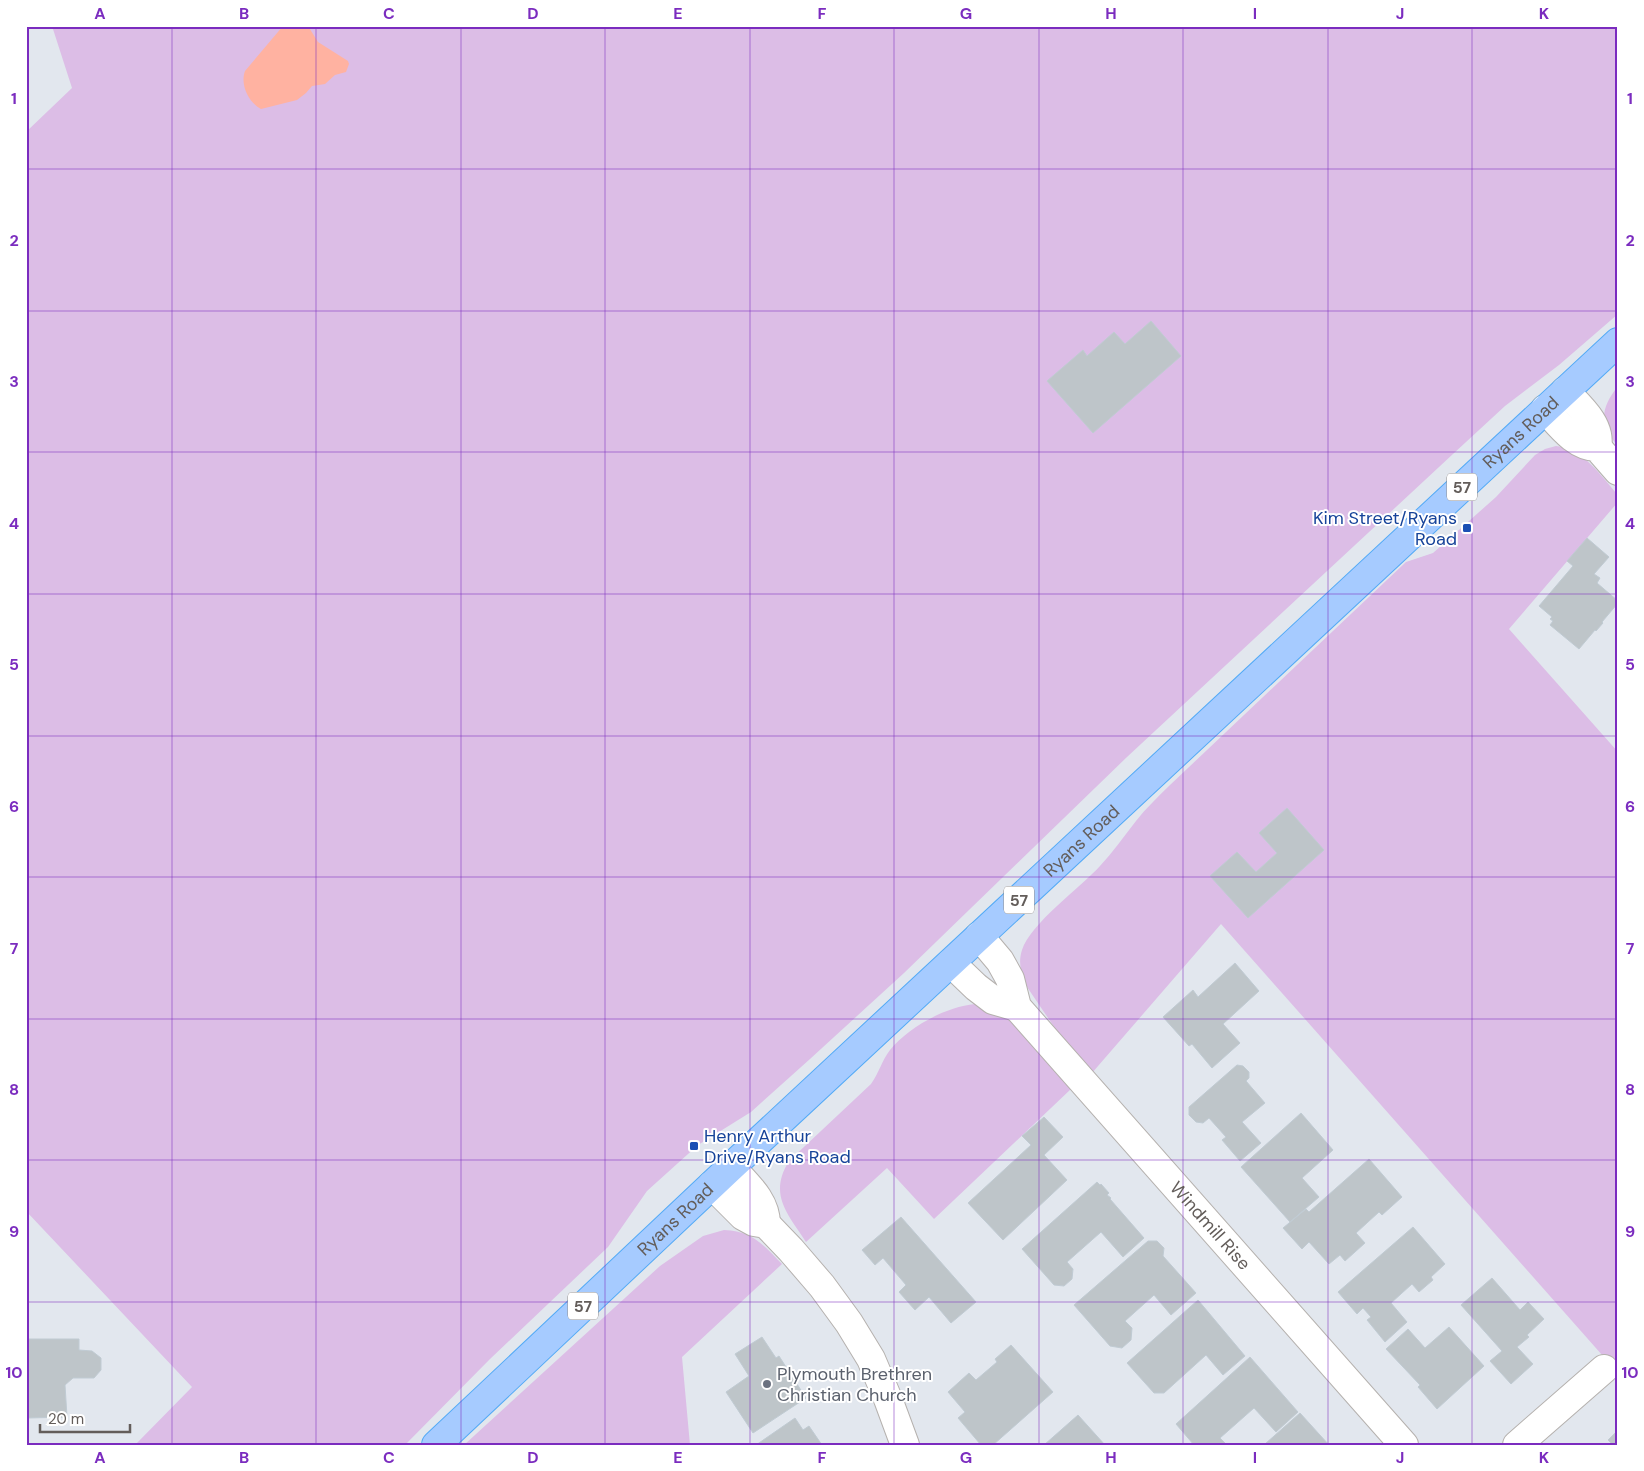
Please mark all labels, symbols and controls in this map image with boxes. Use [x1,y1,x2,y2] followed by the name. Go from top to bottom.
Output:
[94,3,106,24] text: A
[239,3,249,24] text: B
[383,3,395,24] text: C
[527,3,539,24] text: D
[673,3,683,24] text: E
[818,3,827,24] text: F
[960,3,972,24] text: G
[1105,3,1117,24] text: H
[1253,3,1257,24] text: I
[1396,3,1404,24] text: J
[1539,3,1550,24] text: K
[11,88,17,109] text: 1
[1627,88,1633,109] text: 1
[9,230,19,251] text: 2
[1625,230,1635,251] text: 2
[9,371,19,392] text: 3
[1625,371,1635,392] text: 3
[1477,391,1564,474] street label: Ryans Road
[1447,474,1477,501] road number: 57
[1313,506,1457,551] place label: Kim Street/Ryans Road
[9,513,19,534] text: 4
[1625,513,1635,534] text: 4
[1461,522,1473,534] marker: Kim Street/Ryans Road
[9,654,19,675] text: 5
[1625,654,1635,675] text: 5
[9,796,19,817] text: 6
[1625,796,1635,817] text: 6
[1038,800,1125,883] street label: Ryans Road
[1004,886,1034,914] road number: 57
[10,938,19,959] text: 7
[1626,938,1635,959] text: 7
[9,1079,19,1100] text: 8
[1625,1079,1635,1100] text: 8
[704,1124,851,1169] place label: Henry Arthur Drive/Ryans Road
[688,1140,700,1152] marker: Henry Arthur Drive/Ryans Road
[1165,1176,1256,1275] street label: Windmill Rise
[632,1178,719,1261] street label: Ryans Road
[9,1221,19,1242] text: 9
[1625,1221,1635,1242] text: 9
[568,1292,598,1320] road number: 57
[5,1362,23,1383] text: 10
[777,1362,932,1407] place label: Plymouth Brethren Christian Church
[1621,1362,1639,1383] text: 10
[761,1378,773,1390] marker: Plymouth Brethren Christian Church
[40,1401,130,1433] scale bar
[48,1409,84,1429] text: 20 m
[94,1447,106,1468] text: A
[239,1447,249,1468] text: B
[383,1447,395,1468] text: C
[527,1447,539,1468] text: D
[673,1447,683,1468] text: E
[818,1447,827,1468] text: F
[960,1447,972,1468] text: G
[1105,1447,1117,1468] text: H
[1253,1447,1257,1468] text: I
[1396,1447,1404,1468] text: J
[1539,1447,1550,1468] text: K

